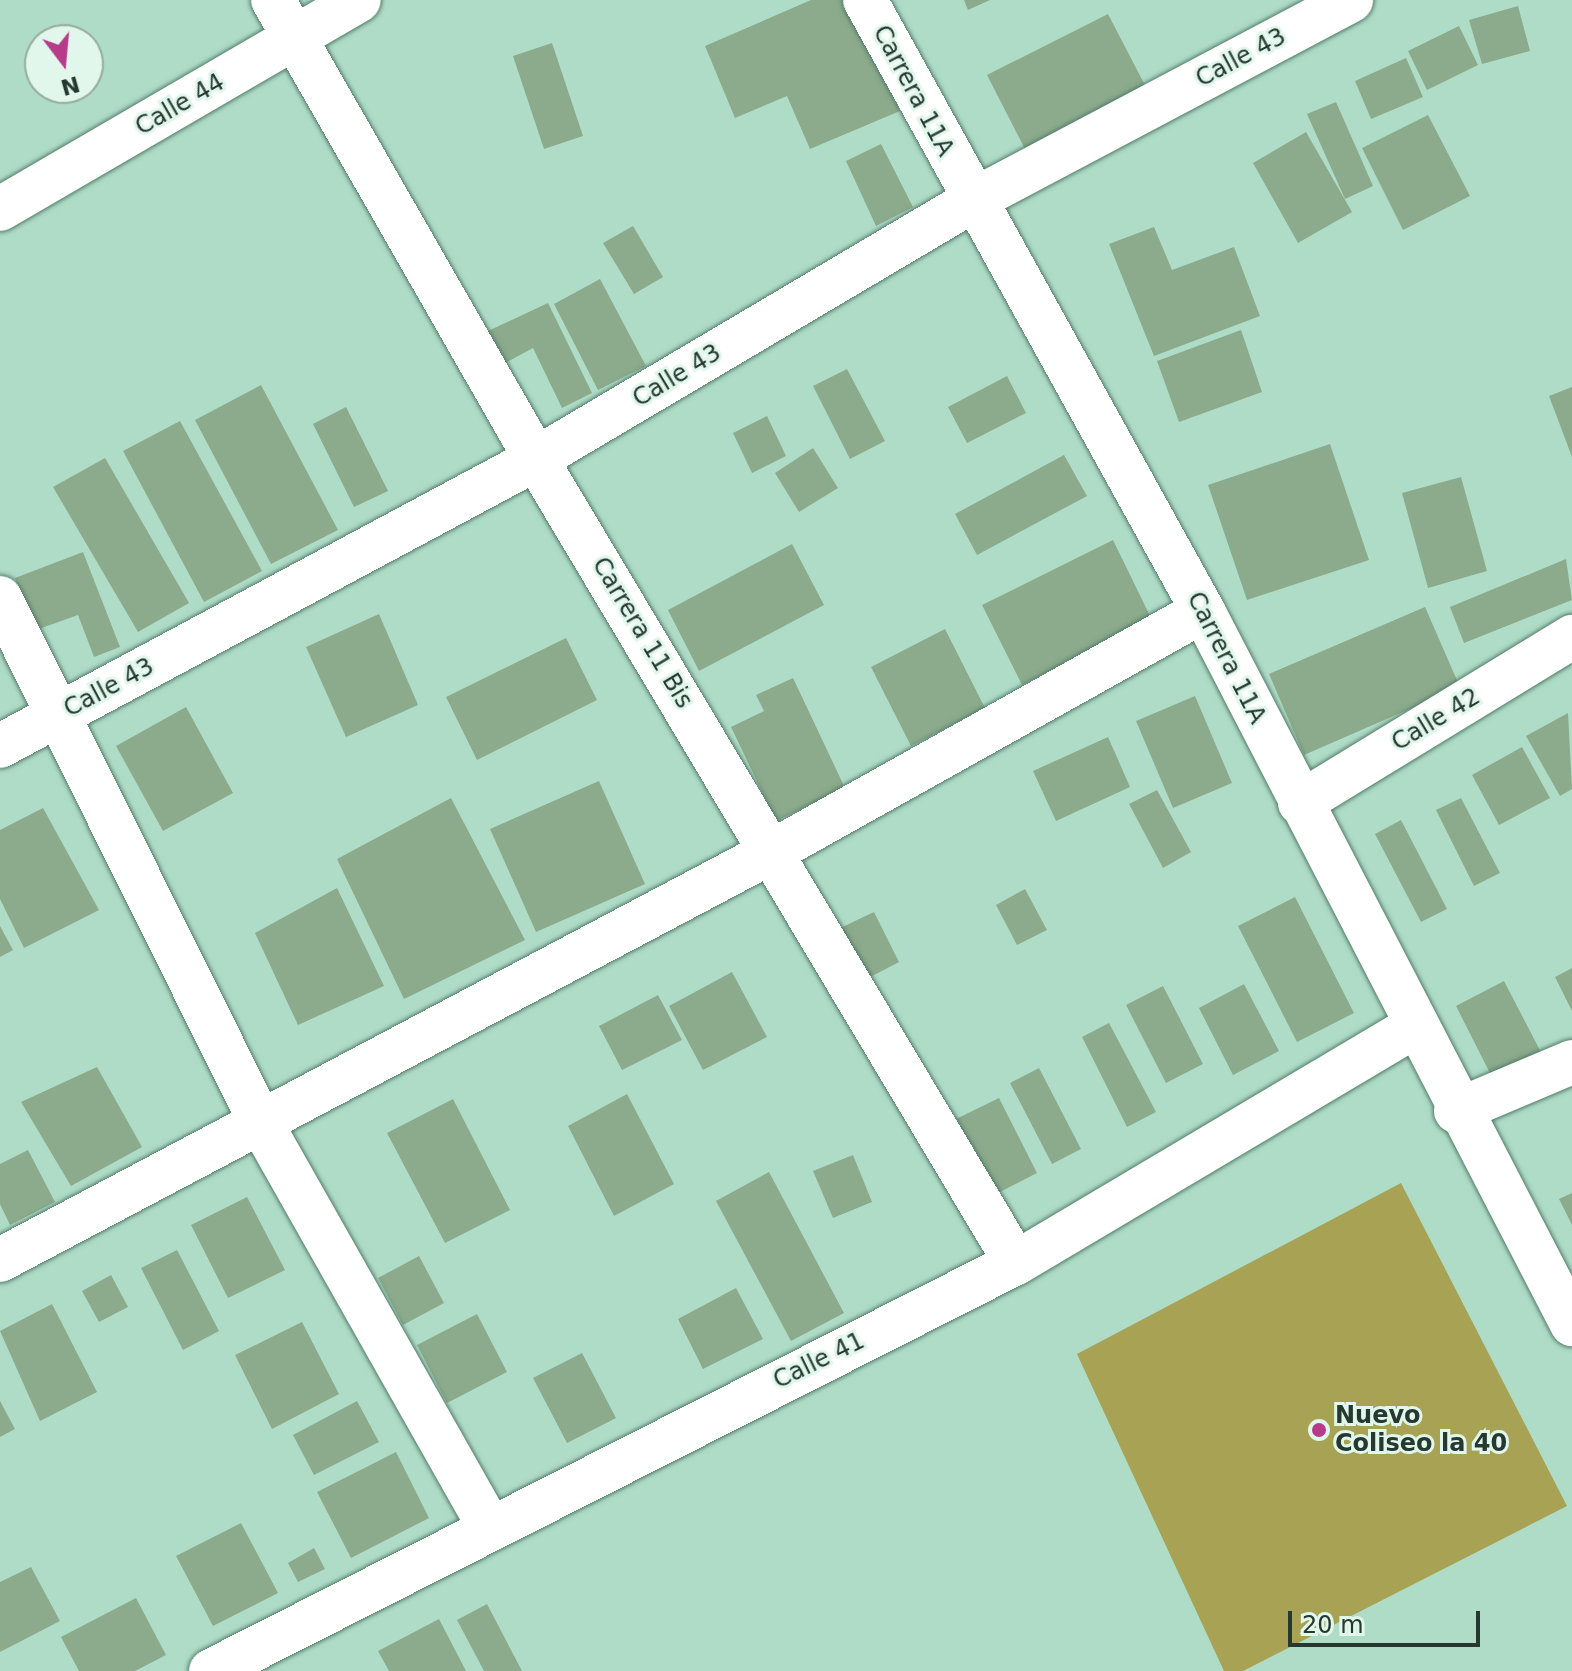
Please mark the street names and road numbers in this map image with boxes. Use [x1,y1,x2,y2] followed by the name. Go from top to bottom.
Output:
[866,21,960,161] street label: Carrera 11A
[1191,22,1291,94] street label: Calle 43
[130,68,230,142] street label: Calle 44
[628,338,726,414] street label: Calle 43
[586,552,698,714] street label: Carrera 11 Bis
[1180,587,1272,729] street label: Carrera 11A
[59,652,159,724] street label: Calle 43
[1387,682,1485,758] street label: Calle 42
[769,1327,869,1395] street label: Calle 41

